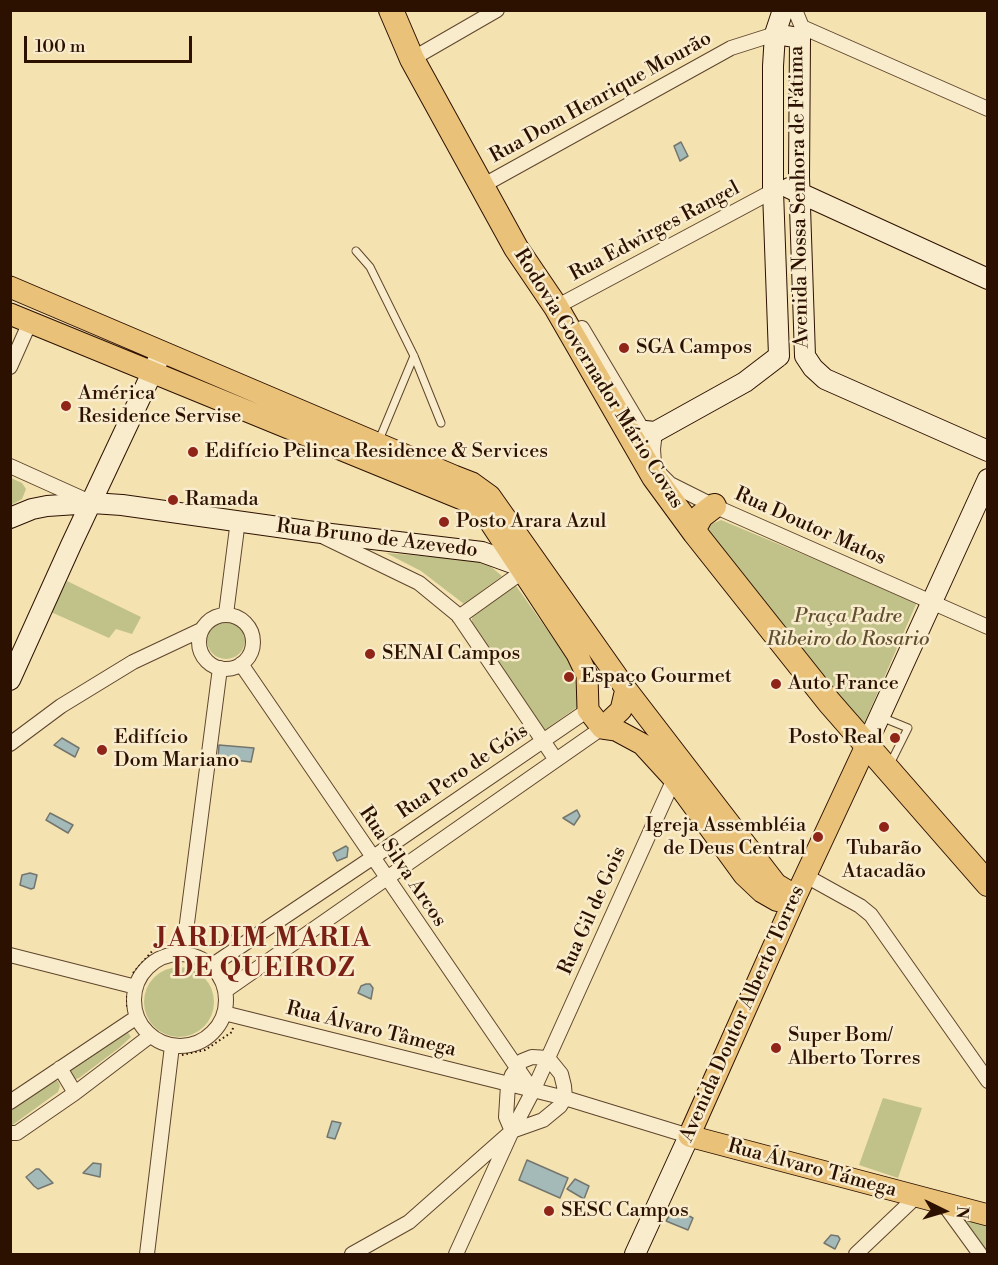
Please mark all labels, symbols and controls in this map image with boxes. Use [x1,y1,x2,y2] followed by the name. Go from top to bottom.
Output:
[27,24,195,62] scale bar
[486,27,716,169] street label: Rua Dom Henrique Mourão
[35,35,86,58] text: 100 m
[785,46,815,348] street label: Avenida Nossa Senhora de Fátima
[566,177,744,287] street label: Rua Edwirges Rangel
[508,245,688,513] street label: Rodovia Governador Mário Covas
[636,336,752,360] place label: SGA Campos
[617,341,631,355] marker: SGA Campos
[78,382,241,429] place label: América Residence Servise
[59,399,73,413] marker: América Residence Servise
[205,440,548,464] place label: Edifício Pelinca Residence & Services
[186,445,200,459] marker: Edifício Pelinca Residence & Services
[731,483,889,571] street label: Rua Doutor Matos
[185,488,259,512] place label: Ramada
[166,493,180,507] marker: Ramada
[456,510,607,534] place label: Posto Arara Azul
[275,515,479,563] street label: Rua Bruno de Azevedo
[437,515,451,529] marker: Posto Arara Azul
[766,605,930,652] park label: Praça Padre Ribeiro do Rosario
[382,642,520,666] place label: SENAI Campos
[363,647,377,661] marker: SENAI Campos
[581,665,732,689] place label: Espaço Gourmet
[562,670,576,684] marker: Espaço Gourmet
[788,672,899,696] place label: Auto France
[769,677,783,691] marker: Auto France
[393,719,533,825] street label: Rua Pero de Góis
[114,726,239,773] place label: Edifício Dom Mariano
[789,726,883,750] place label: Posto Real
[888,731,902,745] marker: Posto Real
[95,743,109,757] marker: Edifício Dom Mariano
[353,802,451,932] street label: Rua Silva Arcos
[645,814,806,861] place label: Igreja Assembléia de Deus Central
[877,820,891,834] marker: Tubarão Atacadão
[811,830,825,844] marker: Igreja Assembléia de Deus Central
[842,837,926,884] place label: Tubarão Atacadão
[554,843,632,979] street label: Rua Gil de Gois
[675,882,811,1146] street label: Avenida Doutor Alberto Torres
[156,924,372,986] district label: JARDIM MARIA DE QUEIROZ
[284,997,458,1063] street label: Rua Álvaro Tâmega
[788,1024,920,1071] place label: Super Bom/ Alberto Torres
[769,1041,783,1055] marker: Super Bom/ Alberto Torres
[725,1135,899,1203] street label: Rua Álvaro Támega
[914,1181,974,1241] north arrow
[561,1199,689,1223] place label: SESC Campos
[542,1204,556,1218] marker: SESC Campos
[951,1205,972,1220] text: N

